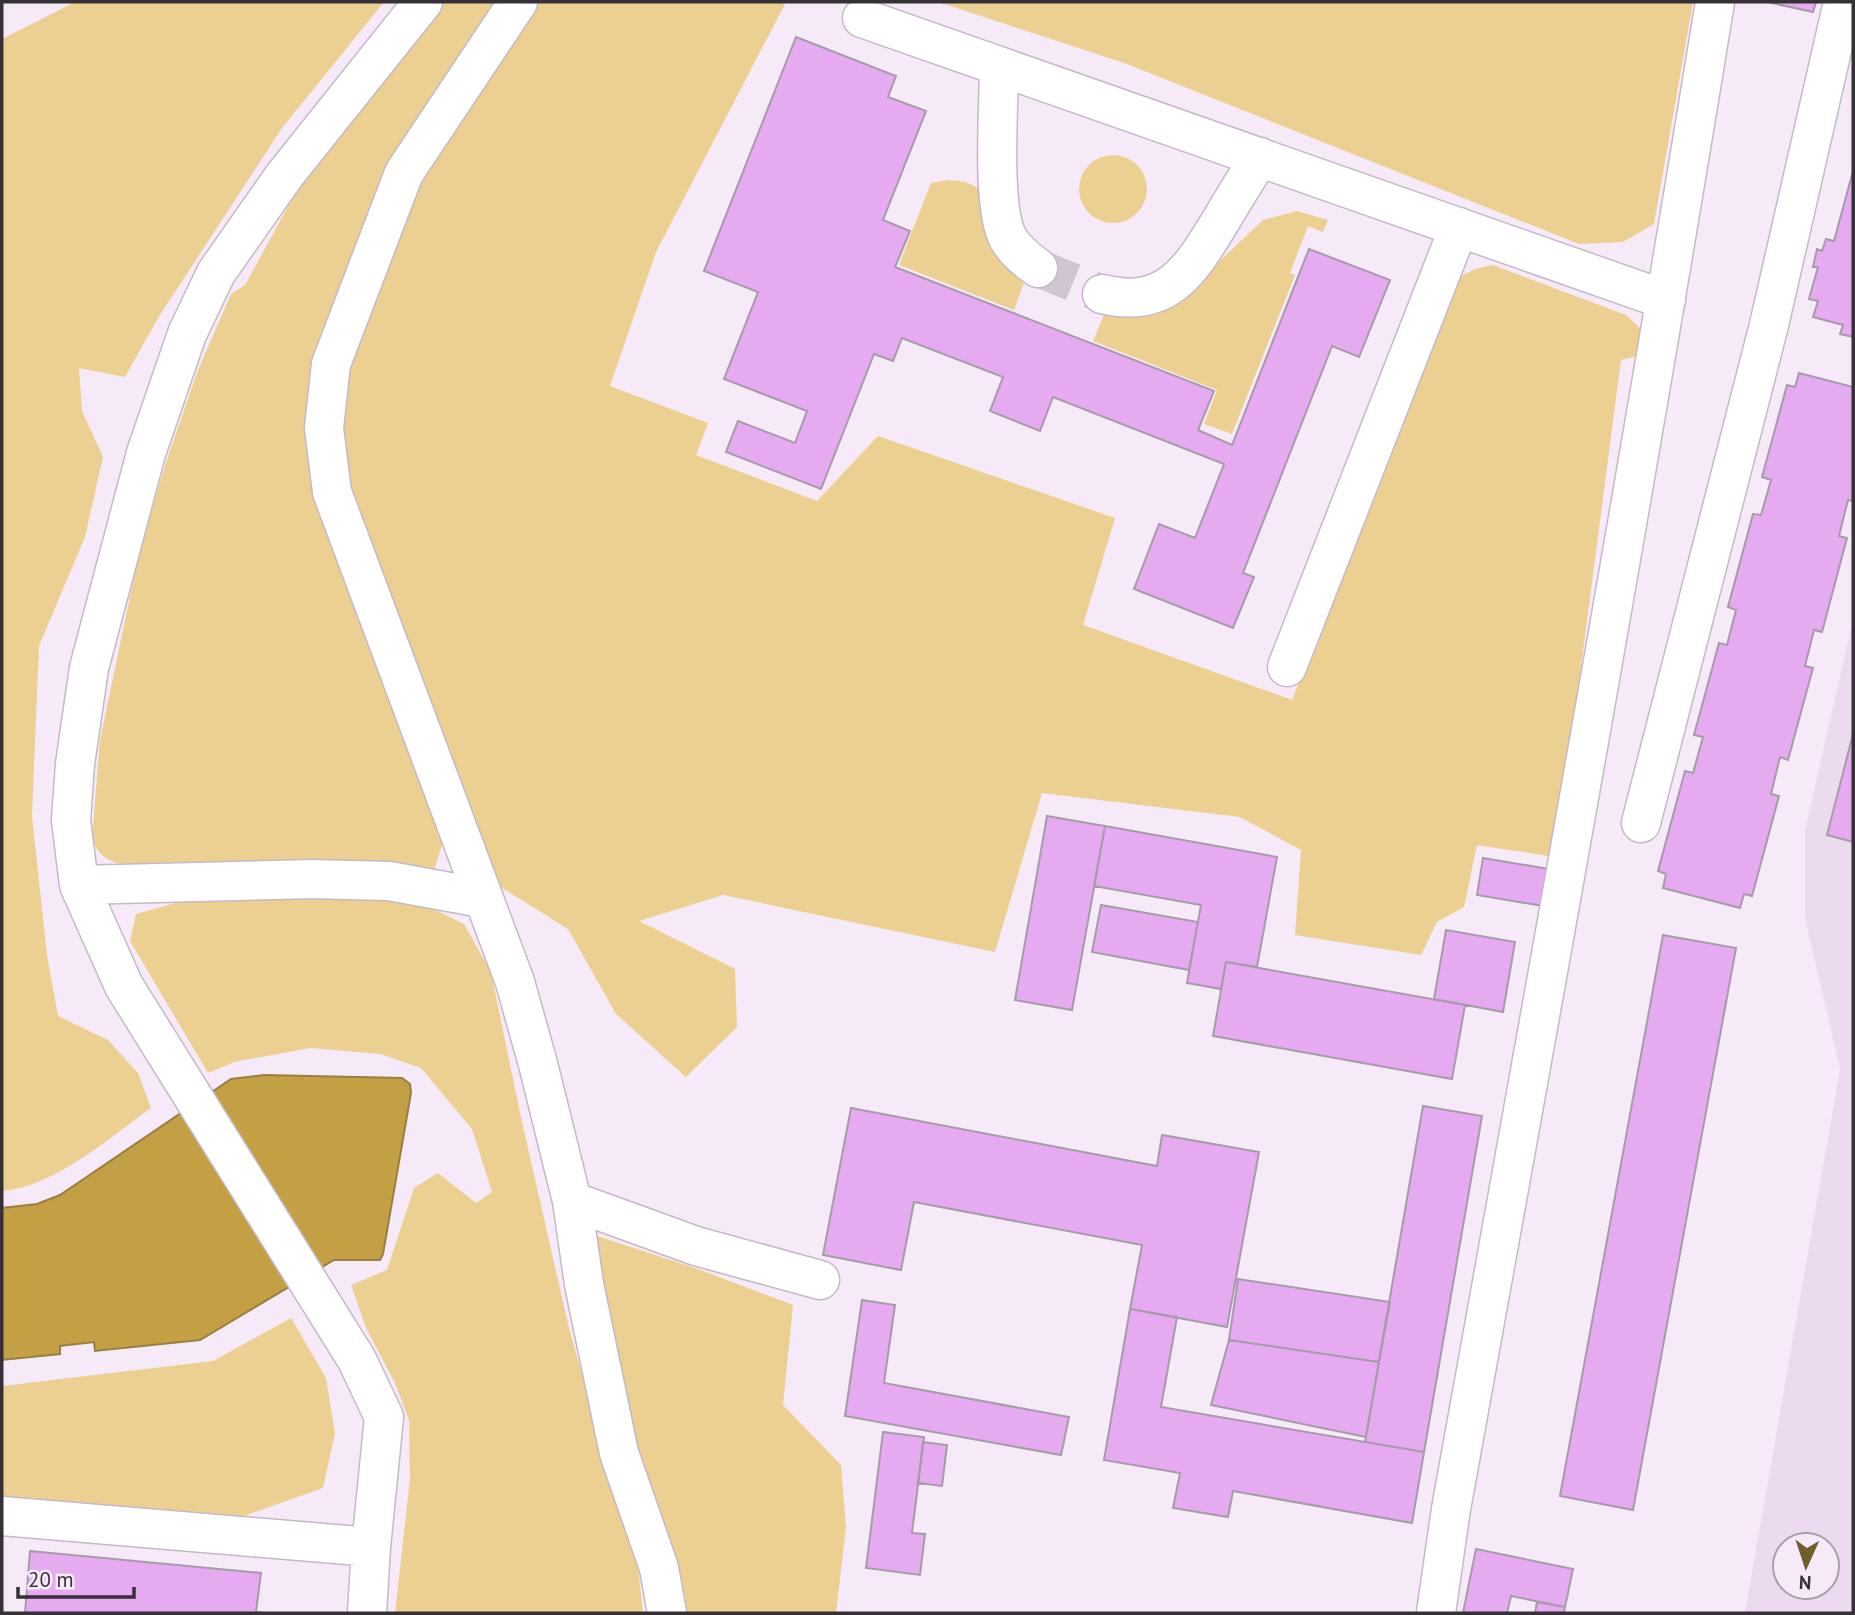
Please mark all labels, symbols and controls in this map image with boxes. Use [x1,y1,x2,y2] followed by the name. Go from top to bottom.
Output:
[1771,1531,1841,1601] north arrow
[18,1556,133,1600] scale bar
[28,1566,74,1593] text: 20 m
[1798,1571,1812,1595] text: N

